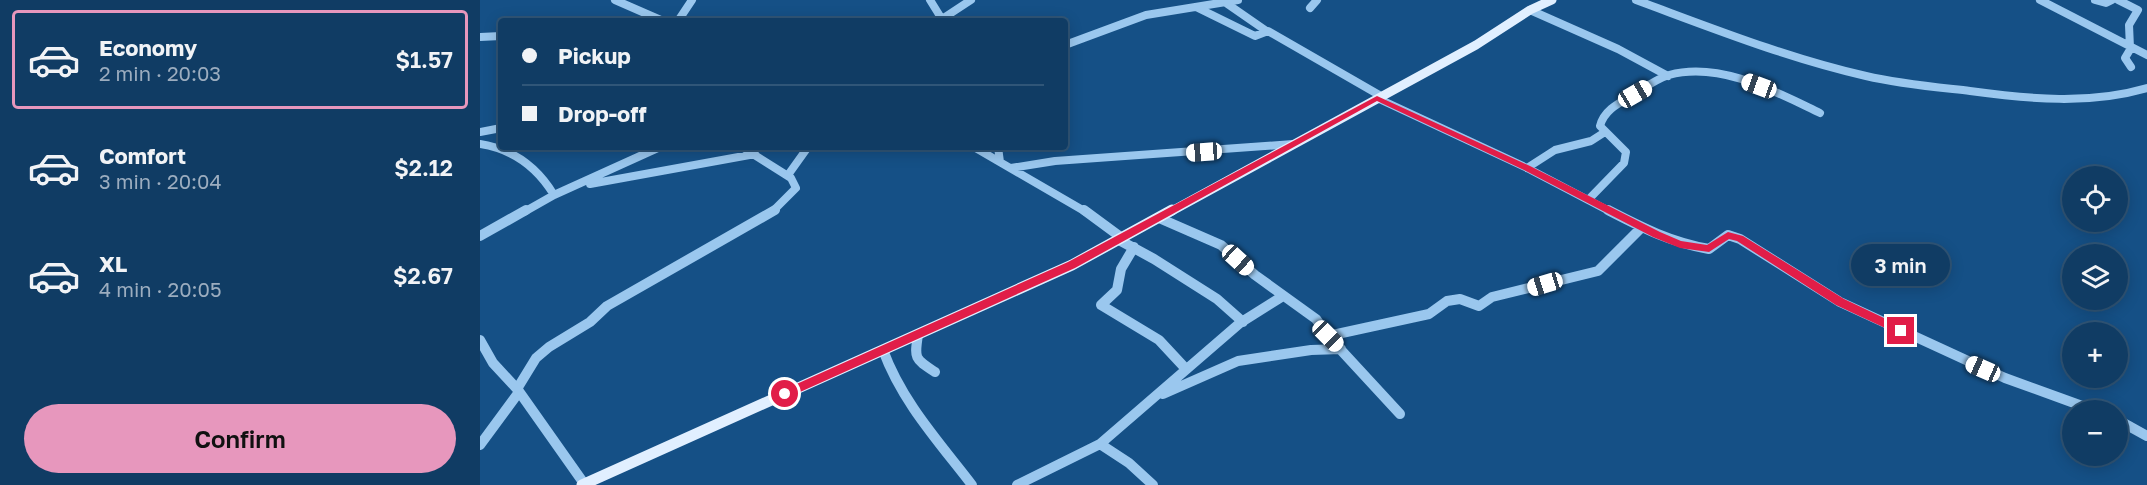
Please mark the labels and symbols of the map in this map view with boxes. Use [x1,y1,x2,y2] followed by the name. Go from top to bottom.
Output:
[1739,71,1779,101] car
[1615,77,1655,111] car
[1185,142,1223,162] car
[1219,241,1257,279] car
[1852,244,1950,286] callout: 3 min
[1525,270,1565,298] car
[1309,317,1347,355] car
[1887,317,1914,344] route end
[1963,353,2003,385] car
[771,380,798,407] route start

